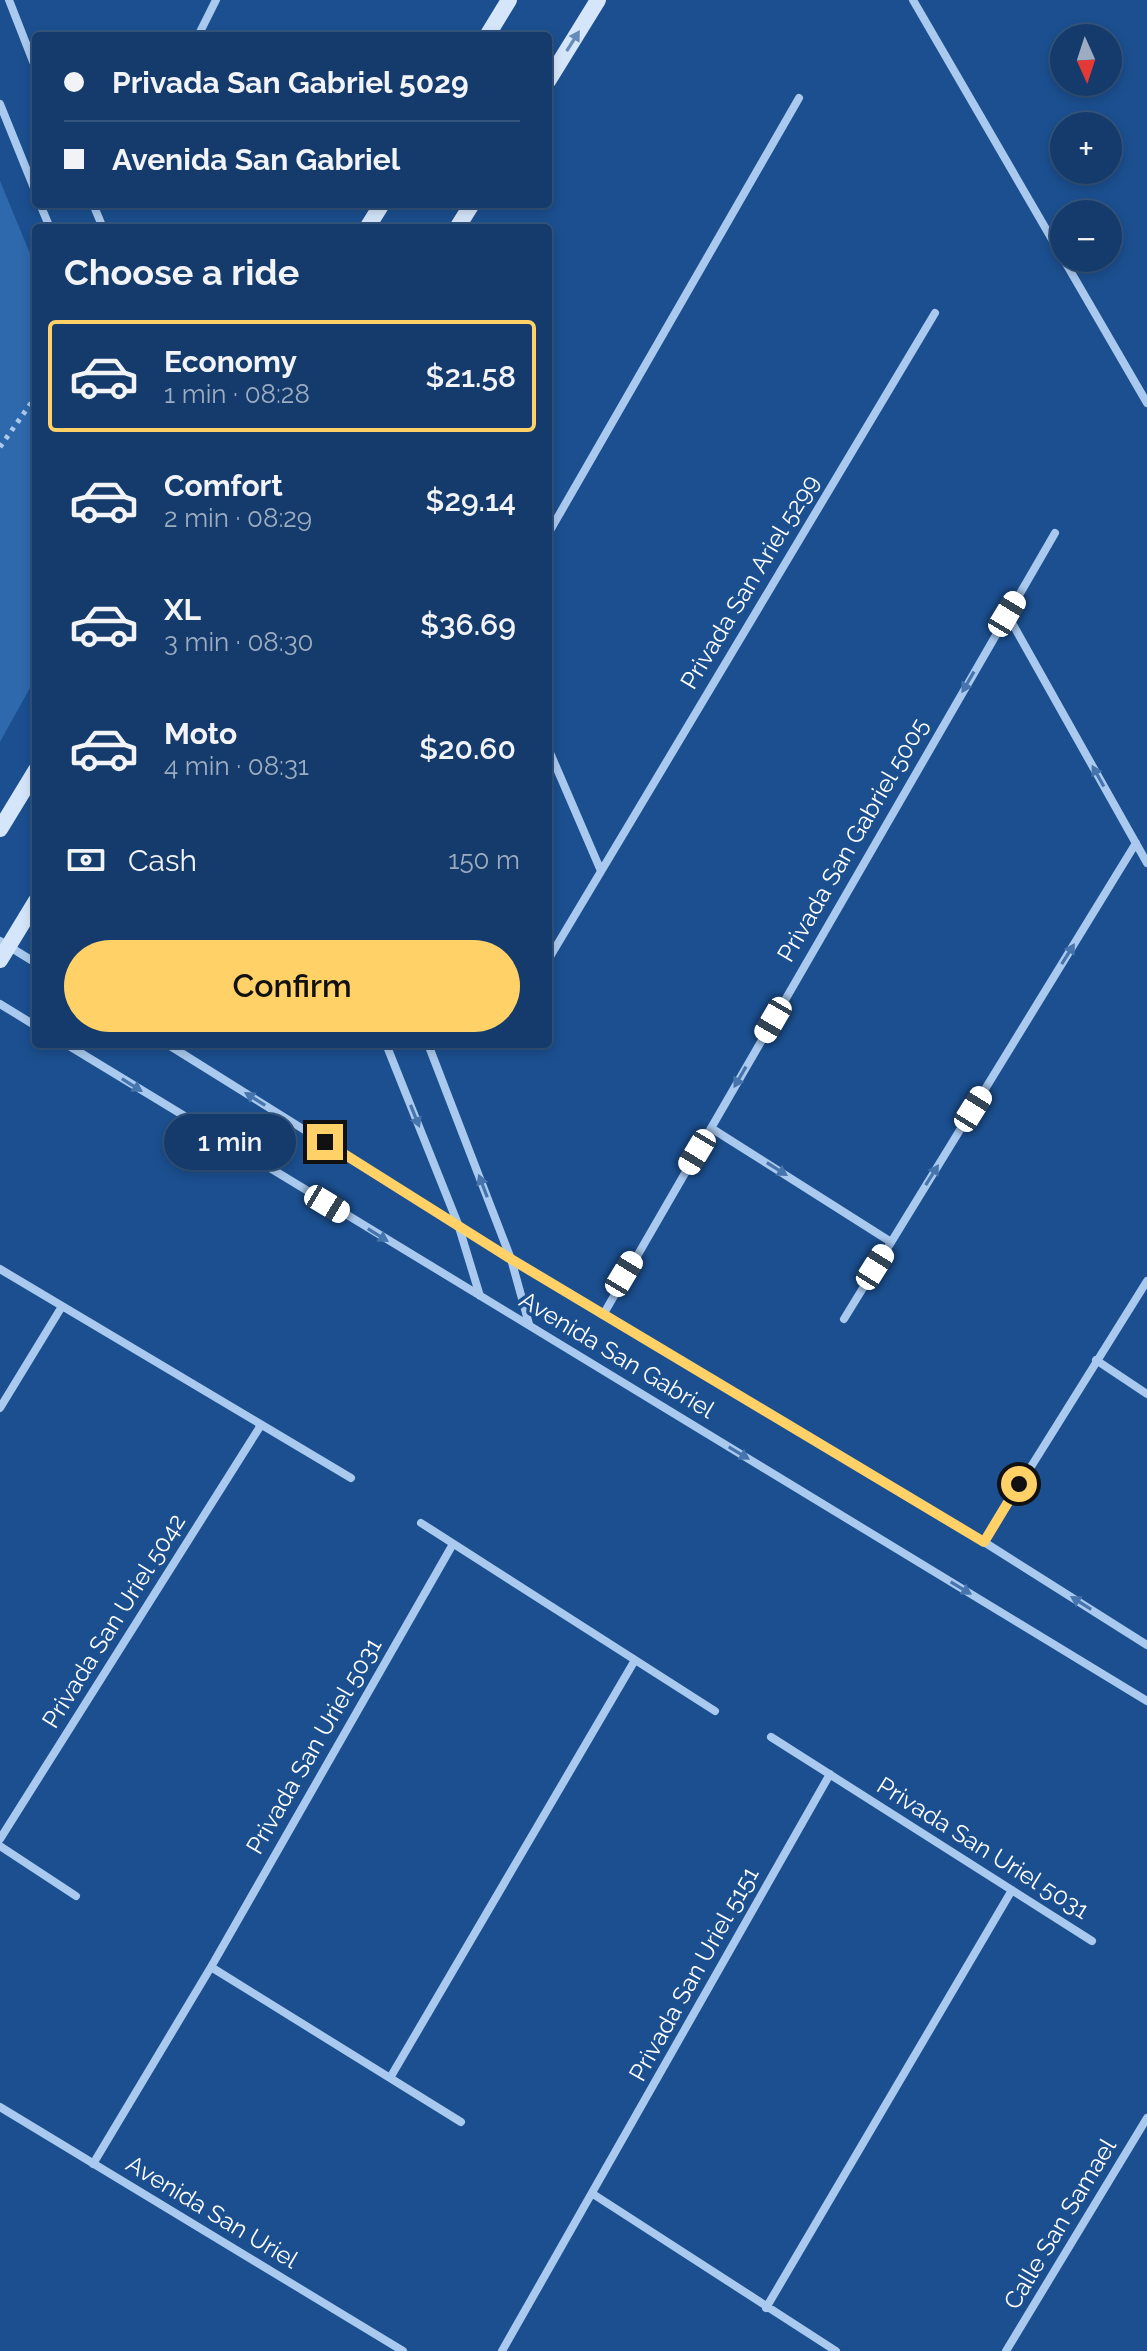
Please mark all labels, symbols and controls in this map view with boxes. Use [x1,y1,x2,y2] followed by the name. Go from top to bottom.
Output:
[1050,24,1122,96] north arrow
[1050,24,1122,272] map controls
[566,30,580,52] one-way arrow
[112,65,469,100] text: Privada San Gabriel 5029
[1050,112,1122,184] button: +
[112,142,400,177] text: Avenida San Gabriel
[1050,200,1122,272] button: −
[64,251,299,293] text: Choose a ride
[68,340,140,412] icon: car
[164,344,297,379] text: Economy
[426,359,516,394] text: $21.58
[164,379,310,409] text: 1 min · 08:28
[68,464,140,536] icon: car
[164,468,283,503] text: Comfort
[674,469,825,694] street label: Privada San Ariel 5299
[426,483,516,518] text: $29.14
[164,503,312,533] text: 2 min · 08:29
[984,587,1030,641] car
[68,588,140,660] icon: car
[164,592,201,627] text: XL
[420,607,516,642] text: $36.69
[164,627,313,657] text: 3 min · 08:30
[961,671,975,693] one-way arrow
[68,712,140,784] icon: car
[771,713,934,967] street label: Privada San Gabriel 5005
[164,716,237,751] text: Moto
[419,731,516,766] text: $20.60
[164,751,309,781] text: 4 min · 08:31
[1091,764,1105,787] one-way arrow
[64,838,108,882] icon: cash
[128,843,197,878] text: Cash
[448,845,520,875] text: 150 m
[64,940,520,1032] button: Confirm
[1061,943,1075,965] one-way arrow
[751,993,795,1047] car
[733,1066,747,1088] one-way arrow
[122,1077,143,1092] one-way arrow
[950,1082,996,1136] car
[244,1092,266,1106] one-way arrow
[409,1104,422,1128] one-way arrow
[165,1114,297,1170] callout: 1 min
[307,1124,343,1160] route end
[674,1125,720,1179] car
[198,1127,262,1157] text: 1 min
[766,1162,788,1176] one-way arrow
[925,1164,939,1186] one-way arrow
[476,1174,489,1198] one-way arrow
[300,1181,354,1227] car
[367,1228,389,1242] one-way arrow
[852,1240,898,1294] car
[601,1247,647,1301] car
[514,1285,720,1424] street label: Avenida San Gabriel
[728,1445,750,1459] one-way arrow
[1001,1466,1037,1502] route start
[36,1508,191,1733] street label: Privada San Uriel 5042
[950,1581,972,1595] one-way arrow
[1070,1597,1092,1611] one-way arrow
[240,1633,387,1859] street label: Privada San Uriel 5031
[872,1770,1095,1925] street label: Privada San Uriel 5031
[623,1862,765,2086] street label: Privada San Uriel 5151
[997,2133,1122,2314] street label: Calle San Samael
[121,2149,304,2275] street label: Avenida San Uriel

